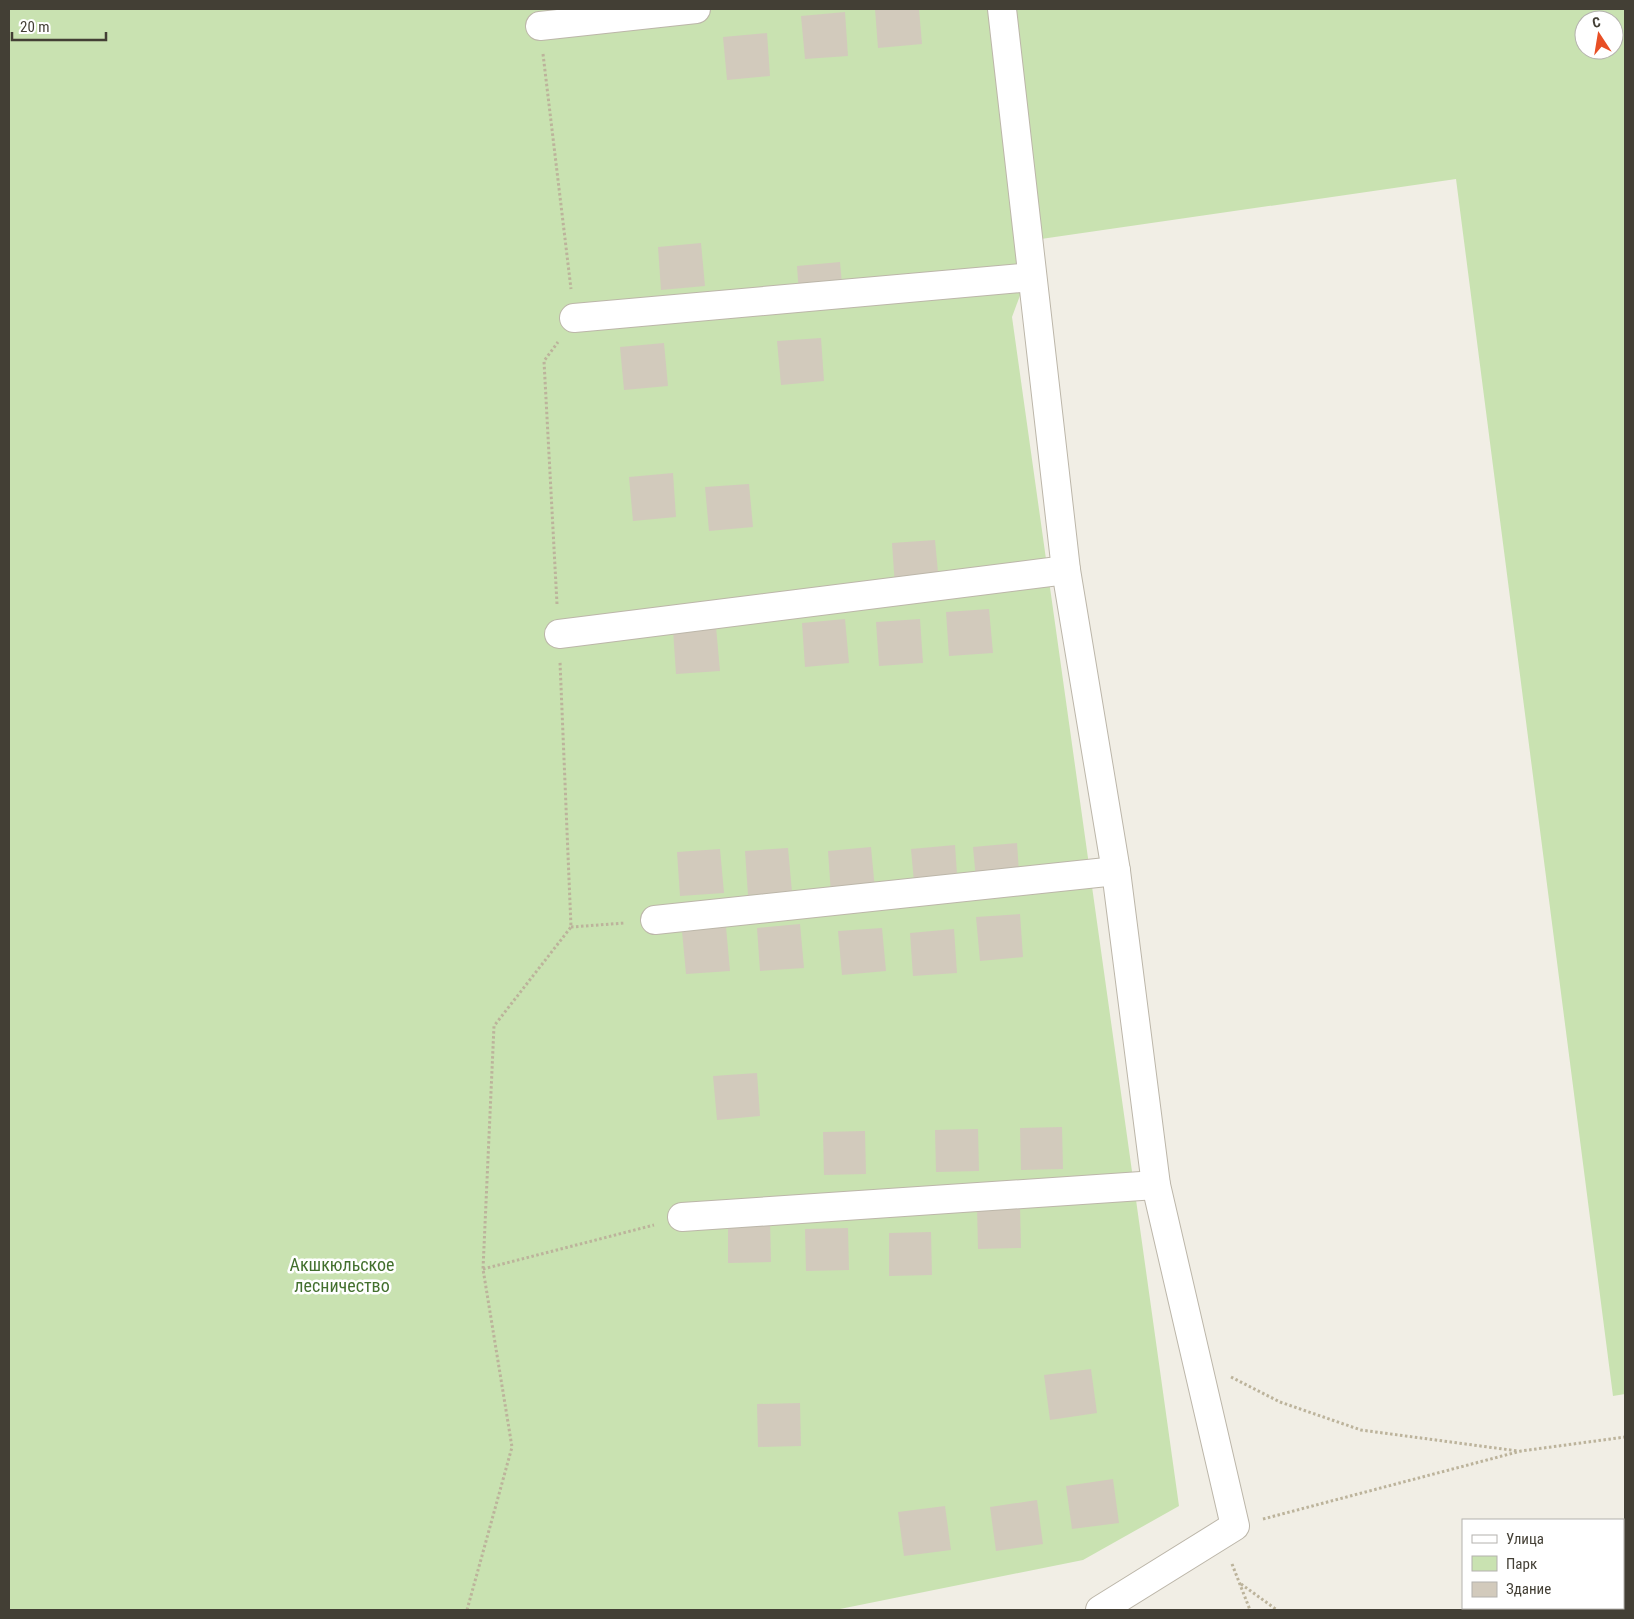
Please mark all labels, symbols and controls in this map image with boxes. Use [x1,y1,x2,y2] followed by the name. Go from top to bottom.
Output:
[12,10,106,42] scale bar
[1574,10,1624,60] north arrow
[1591,14,1602,31] text: С
[20,18,50,36] text: 20 m
[290,1254,395,1296] park label: Акшкюльское лесничество
[1462,1519,1624,1609] legend
[1506,1530,1544,1548] text: Улица
[1506,1555,1537,1573] text: Парк
[1506,1580,1551,1598] text: Здание

